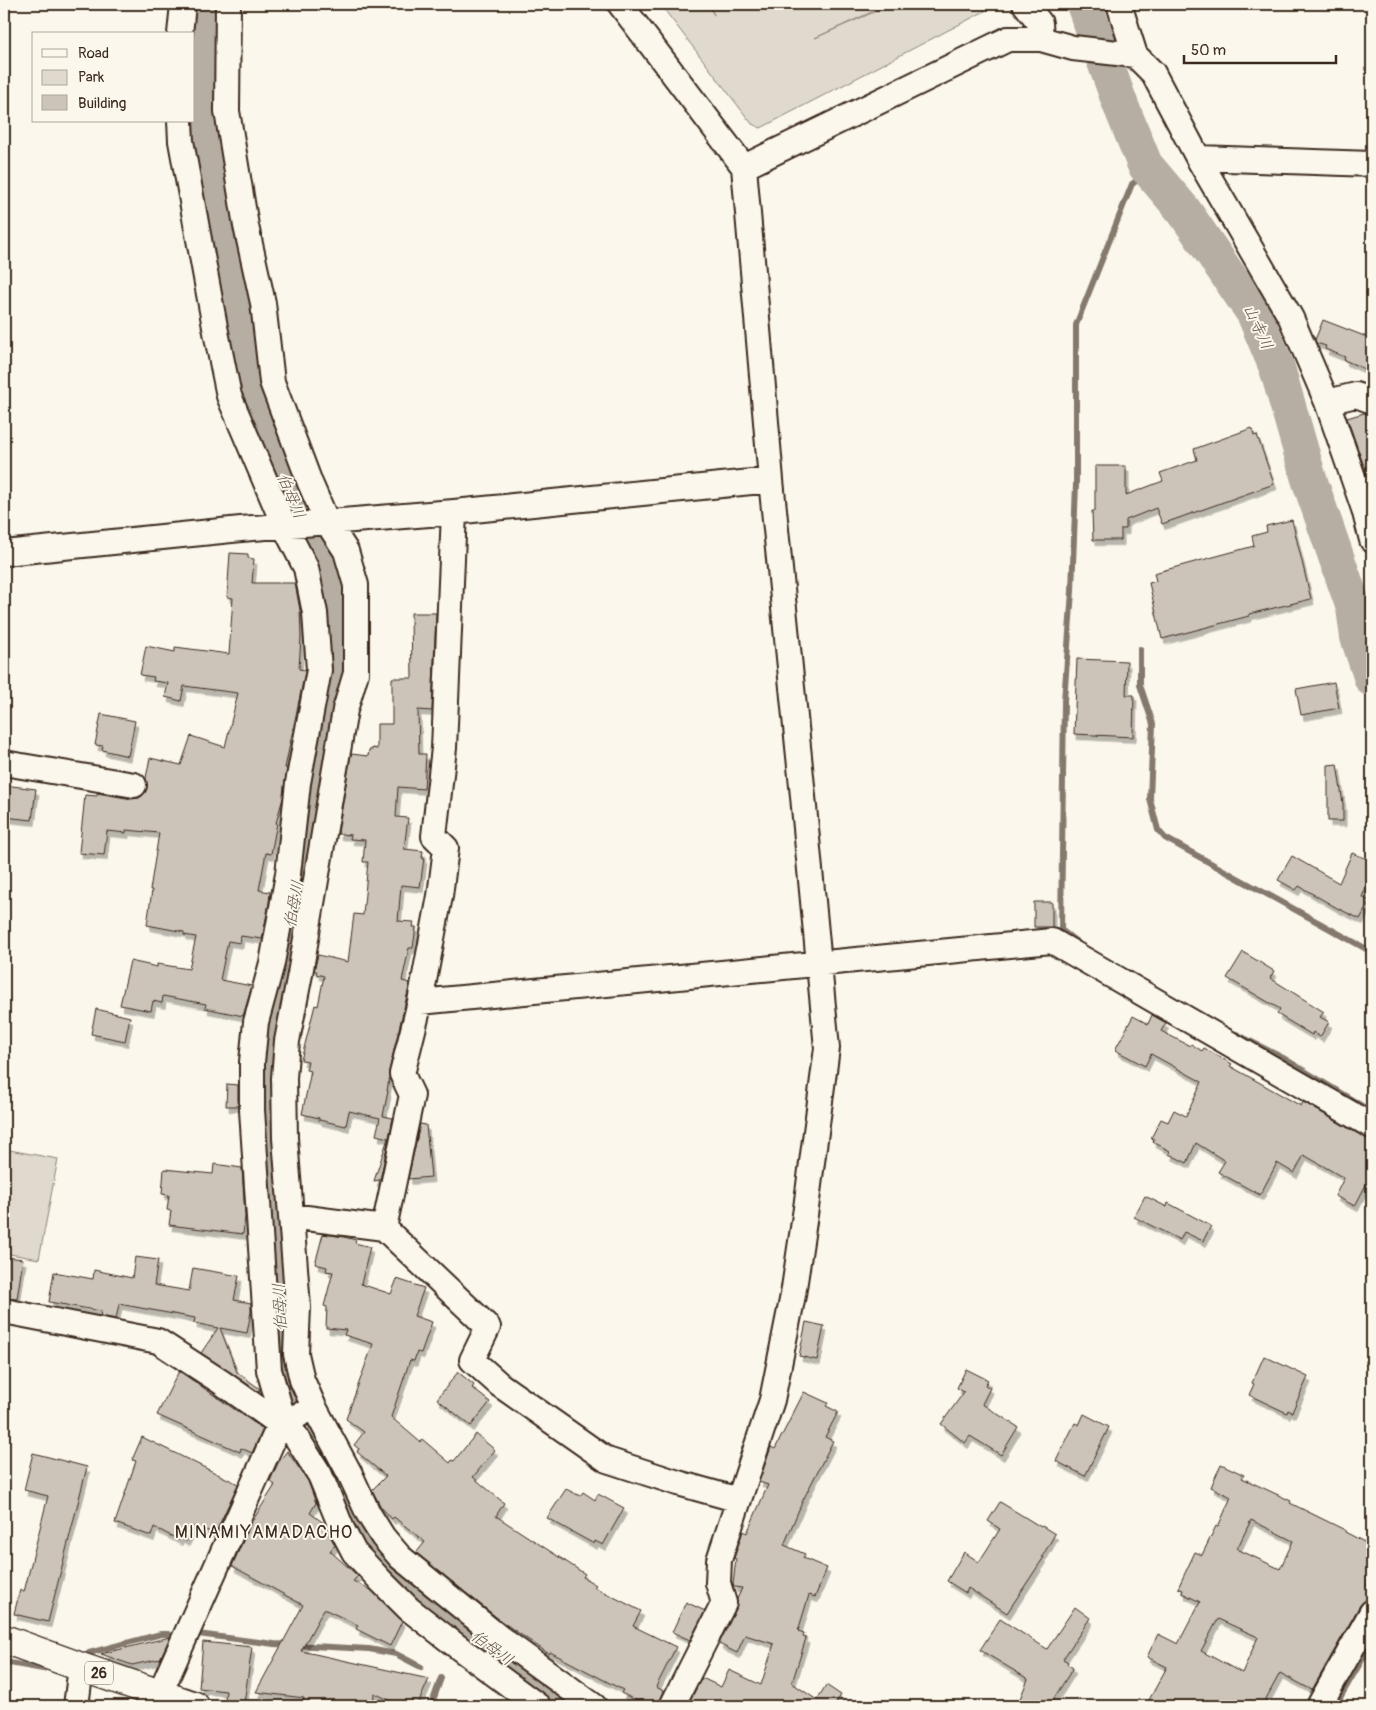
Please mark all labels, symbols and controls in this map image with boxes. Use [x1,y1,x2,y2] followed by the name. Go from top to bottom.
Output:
[32,32,195,122] legend
[1184,32,1336,64] scale bar
[1191,41,1226,60] text: 50 m
[78,44,109,63] text: Road
[78,68,105,87] text: Park
[78,94,126,113] text: Building
[1239,301,1277,353] water label: 山寺川
[272,470,310,522] water label: 伯母川
[280,879,308,929] water label: 伯母川
[269,1283,291,1331] water label: 伯母川
[175,1521,353,1544] district label: MINAMIYAMADACHO
[467,1626,517,1670] water label: 伯母川
[85,1662,113,1685] road number: 26

